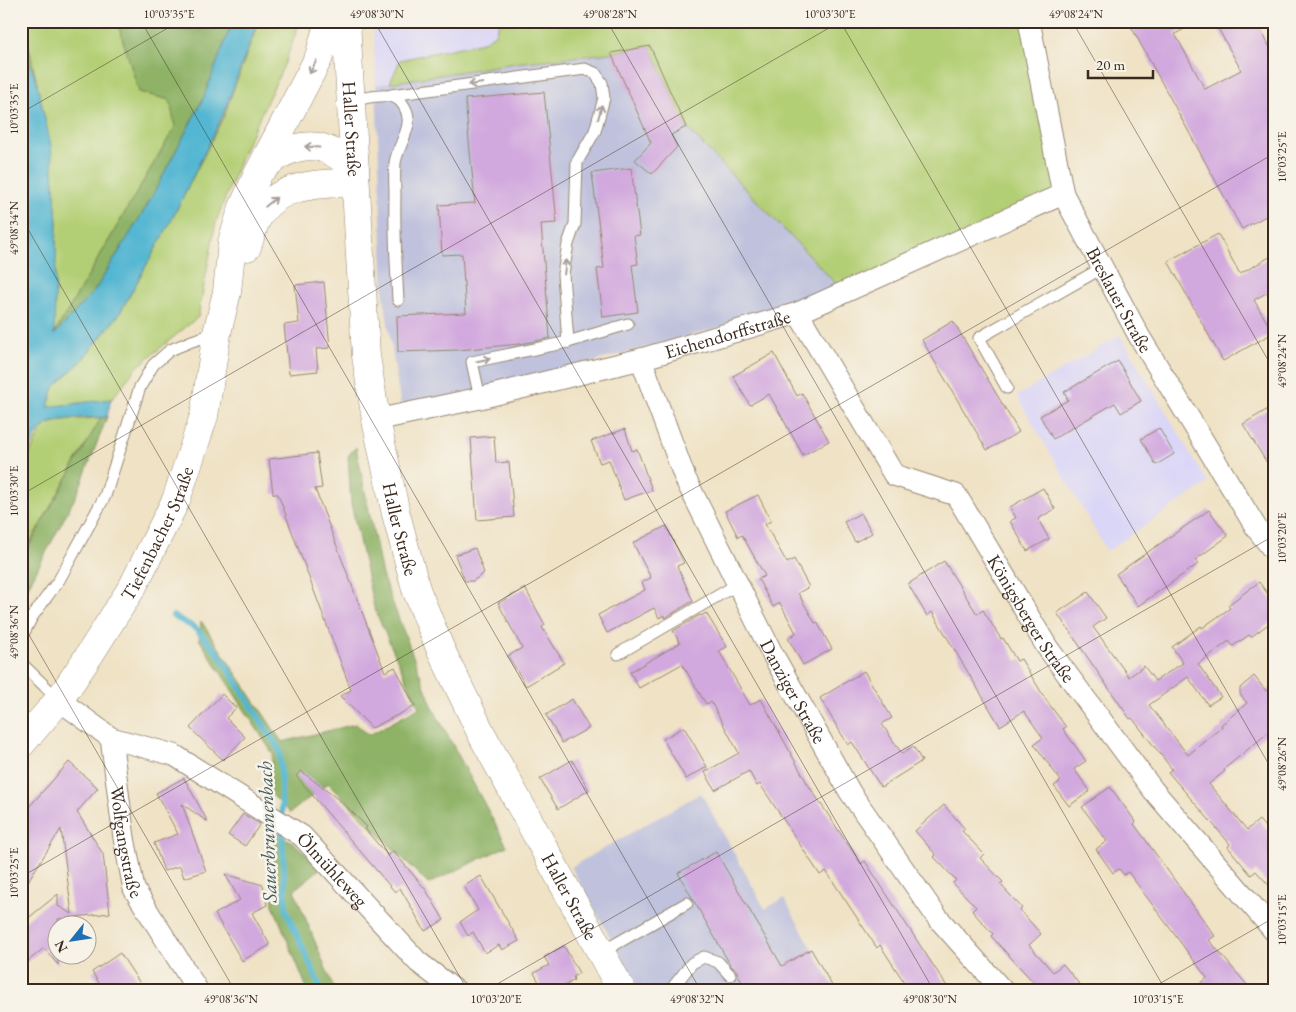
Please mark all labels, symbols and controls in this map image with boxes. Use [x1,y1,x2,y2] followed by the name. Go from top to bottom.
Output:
[143,6,195,22] text: 10°03'35"E
[350,6,404,22] text: 49°08'30"N
[583,6,637,22] text: 49°08'28"N
[804,6,856,22] text: 10°03'30"E
[1049,6,1103,22] text: 49°08'24"N
[1088,48,1154,80] scale bar
[1096,55,1125,74] text: 20 m
[308,60,318,75] one-way arrow
[468,79,484,89] one-way arrow
[337,80,368,177] street label: Haller Straße
[6,83,22,135] text: 10°03'35"E
[596,104,605,120] one-way arrow
[1274,131,1290,183] text: 10°03'25"E
[304,142,320,152] one-way arrow
[265,197,278,208] one-way arrow
[6,201,22,255] text: 49°08'34"N
[1081,242,1158,357] street label: Breslauer Straße
[560,259,570,275] one-way arrow
[662,303,793,364] street label: Eichendorffstraße
[1274,334,1290,388] text: 49°08'24"N
[474,354,490,364] one-way arrow
[114,463,199,605] street label: Tiefenbacher Straße
[6,465,22,517] text: 10°03'30"E
[377,480,424,578] street label: Haller Straße
[1274,512,1290,564] text: 10°03'20"E
[982,550,1081,687] street label: Königsberger Straße
[6,605,22,659] text: 49°08'36"N
[755,635,832,748] street label: Danziger Straße
[1274,737,1290,791] text: 49°08'26"N
[252,761,282,904] water label: Sauerbrunnenbach
[105,784,149,902] street label: Wolfgangstraße
[292,826,374,913] street label: Ölmühleweg
[6,847,22,899] text: 10°03'25"E
[536,848,604,944] street label: Haller Straße
[1274,894,1290,946] text: 10°03'15"E
[48,914,98,964] north arrow
[50,937,71,956] text: N
[204,991,258,1007] text: 49°08'36"N
[470,991,522,1007] text: 10°03'20"E
[670,991,724,1007] text: 49°08'32"N
[903,991,957,1007] text: 49°08'30"N
[1132,991,1184,1007] text: 10°03'15"E

